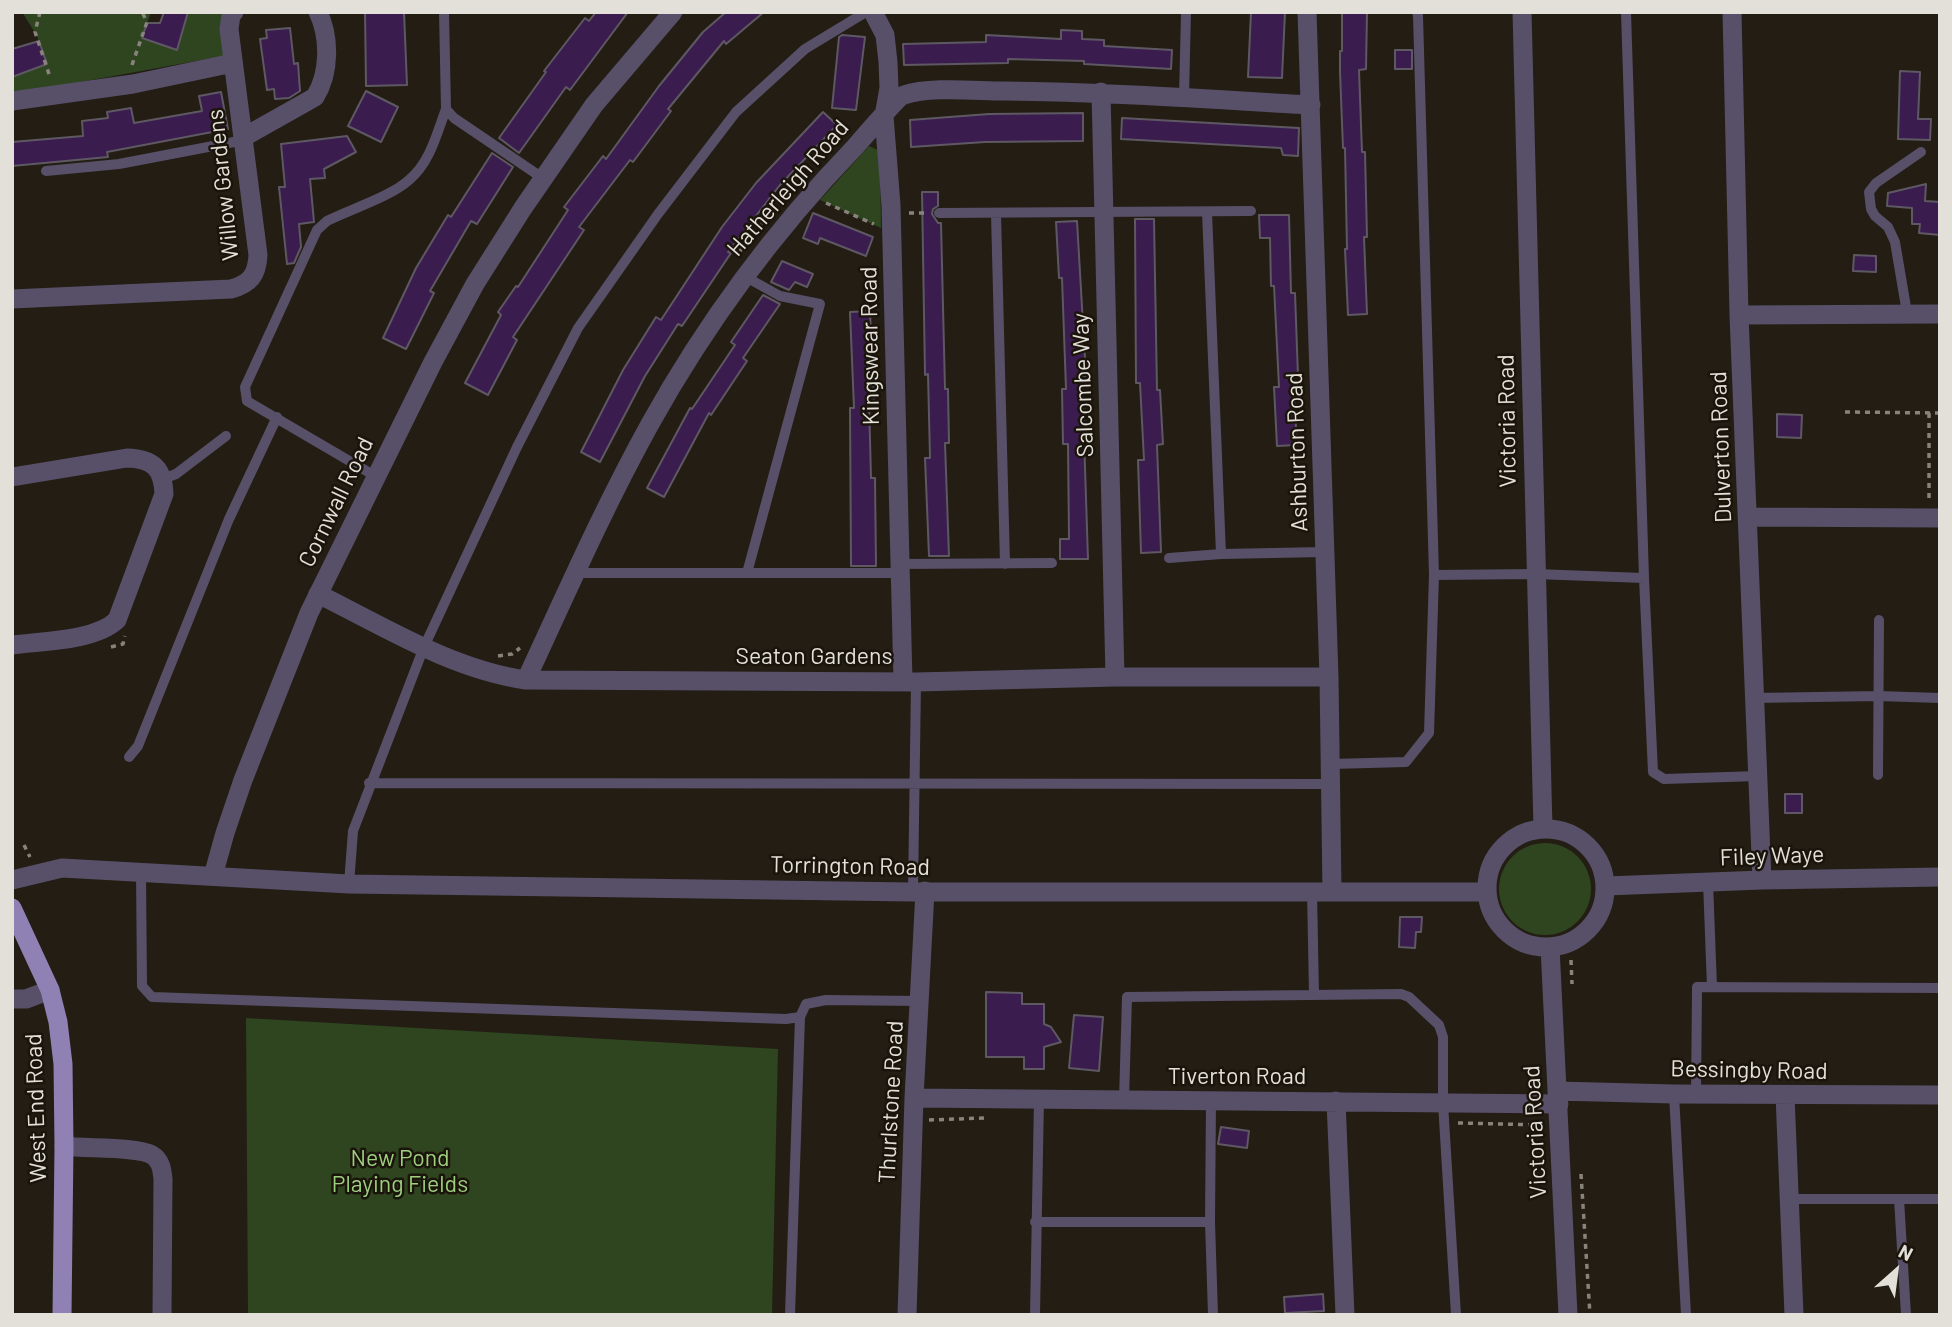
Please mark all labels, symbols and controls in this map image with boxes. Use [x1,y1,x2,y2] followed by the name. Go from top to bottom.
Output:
[201,108,245,262] street label: Willow Gardens
[721,114,855,262] street label: Hatherleigh Road
[855,266,885,426] street label: Kingswear Road
[1067,312,1099,458] street label: Salcombe Way
[1492,354,1522,488] street label: Victoria Road
[1705,371,1737,523] street label: Dulverton Road
[1280,372,1314,532] street label: Ashburton Road
[293,433,379,571] street label: Cornwall Road
[735,642,893,670] street label: Seaton Gardens
[1719,840,1825,872] street label: Filey Waye
[770,851,930,881] street label: Torrington Road
[873,1020,909,1184] street label: Thurlstone Road
[20,1033,52,1183] street label: West End Road
[1670,1055,1828,1085] street label: Bessingby Road
[1168,1062,1306,1090] street label: Tiverton Road
[1518,1065,1552,1199] street label: Victoria Road
[332,1144,468,1198] park label: New Pond Playing Fields
[1861,1236,1931,1306] north arrow
[1895,1239,1917,1265] text: N

